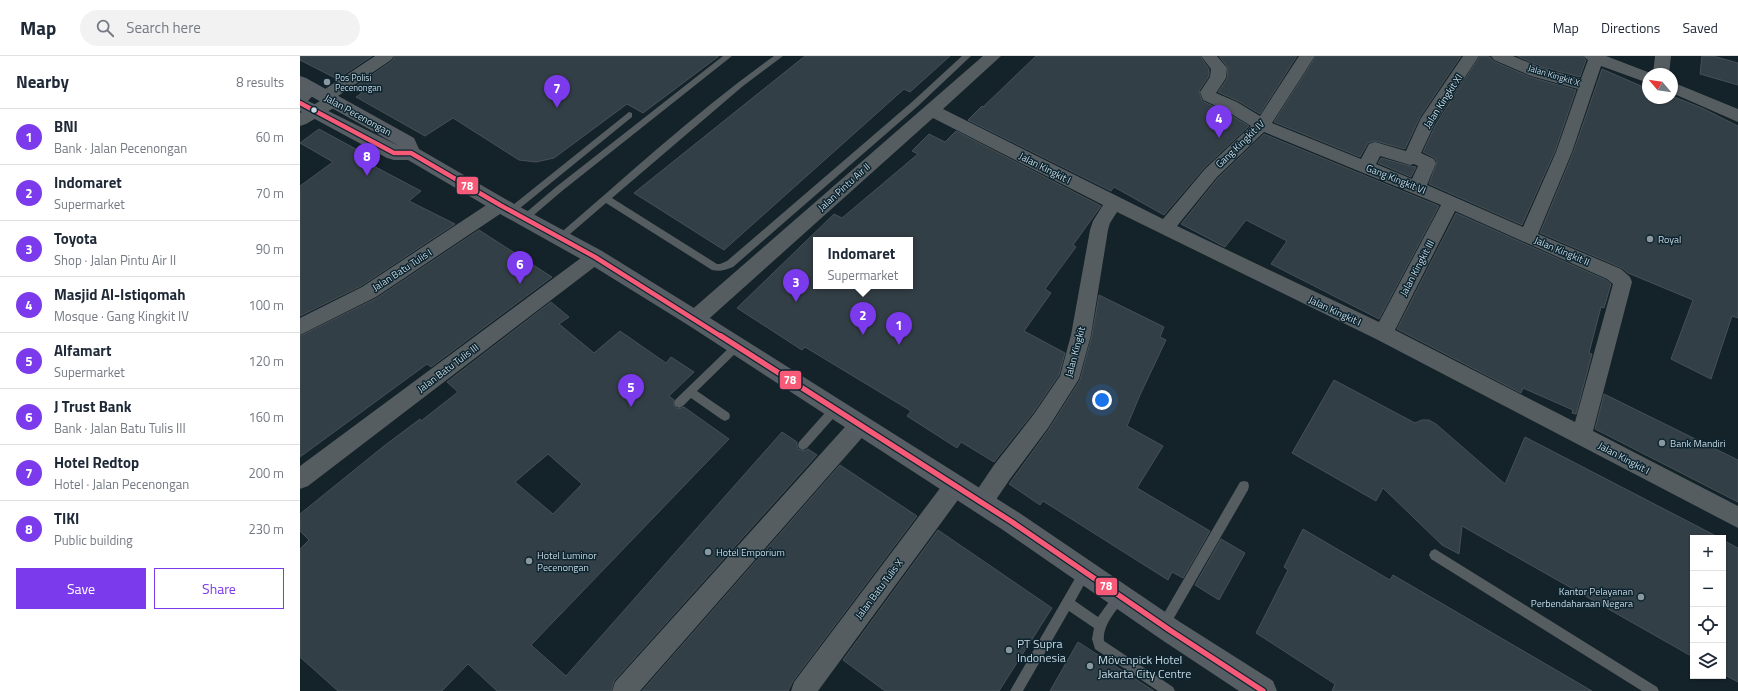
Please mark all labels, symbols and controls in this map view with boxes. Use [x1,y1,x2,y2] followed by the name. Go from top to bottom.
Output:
[80,10,360,46] search box
[20,13,56,42] text: Map
[126,16,201,39] text: Search here
[94,17,116,39] icon: search
[1553,17,1579,38] text: Map
[1601,17,1660,38] text: Directions
[1682,17,1718,38] text: Saved
[1527,61,1581,89] street label: Jalan Kingkit X
[1642,68,1678,104] north arrow
[16,69,69,95] text: Nearby
[335,71,382,94] place label: Pos Polisi Pecenongan
[1420,71,1466,131] street label: Jalan Kingkit XI
[236,72,284,92] text: 8 results
[544,75,570,108] pin: 7
[322,77,332,87] marker: Pos Polisi Pecenongan
[322,90,394,140] street label: Jalan Pecenongan
[309,105,319,115] unlabelled marker
[1206,105,1232,138] pin: 4
[54,115,78,138] text: BNI
[1212,117,1268,171] street label: Gang Kingkit IV
[25,127,33,147] text: 1
[256,127,284,147] text: 60 m
[54,138,187,158] text: Bank · Jalan Pecenongan
[354,143,380,176] pin: 8
[1016,149,1074,187] street label: Jalan Kingkit I
[814,159,874,215] street label: Jalan Pintu Air II
[1364,160,1428,198] street label: Gang Kingkit VI
[54,171,122,194] text: Indomaret
[456,176,479,195] line badge: 78
[461,178,473,194] text: 78
[25,183,33,203] text: 2
[256,183,284,203] text: 70 m
[54,194,125,214] text: Supermarket
[54,227,97,250] text: Toyota
[1658,232,1681,247] place label: Royal
[1532,233,1592,269] street label: Jalan Kingkit II
[1645,234,1655,244] marker: Royal
[813,237,913,289] popup
[1396,237,1438,299] street label: Jalan Kingkit III
[25,239,33,259] text: 3
[256,239,284,259] text: 90 m
[828,242,895,265] text: Indomaret
[369,245,435,295] street label: Jalan Batu Tulis I
[54,250,176,270] text: Shop · Jalan Pintu Air II
[507,251,533,284] pin: 6
[828,265,898,285] text: Supermarket
[783,269,809,302] pin: 3
[54,283,185,306] text: Masjid Al-Istiqomah
[1306,292,1364,330] street label: Jalan Kingkit I
[25,295,33,315] text: 4
[248,295,284,315] text: 100 m
[850,302,876,335] pin: 2
[54,306,189,326] text: Mosque · Gang Kingkit IV
[886,312,912,345] pin: 1
[1061,325,1089,379] street label: Jalan Kingkit
[54,339,111,362] text: Alfamart
[414,340,482,396] street label: Jalan Batu Tulis III
[25,351,33,371] text: 5
[248,351,284,371] text: 120 m
[54,362,125,382] text: Supermarket
[779,370,802,390] line badge: 78
[784,372,796,388] text: 78
[618,374,644,407] pin: 5
[1092,390,1112,410] your location
[54,395,131,418] text: J Trust Bank
[25,407,33,427] text: 6
[248,407,284,427] text: 160 m
[54,418,186,438] text: Bank · Jalan Batu Tulis III
[1670,436,1725,451] place label: Bank Mandiri
[1596,438,1652,478] street label: Jalan Kingkit I
[1657,438,1667,448] marker: Bank Mandiri
[54,451,139,474] text: Hotel Redtop
[25,463,33,483] text: 7
[248,463,284,483] text: 200 m
[54,474,189,494] text: Hotel · Jalan Pecenongan
[54,507,79,530] text: TIKI
[25,519,33,539] text: 8
[248,519,284,539] text: 230 m
[54,530,133,550] text: Public building
[1690,535,1726,679] map controls
[1690,535,1726,571] button: +
[716,545,785,560] place label: Hotel Emporium
[703,547,713,557] marker: Hotel Emporium
[537,548,597,575] place label: Hotel Luminor Pecenongan
[524,556,534,566] marker: Hotel Luminor Pecenongan
[851,556,907,622] street label: Jalan Batu Tulis X
[16,568,146,609] button: Save
[154,568,284,609] button: Share
[1690,571,1726,607] button: −
[1095,577,1118,596] line badge: 78
[1100,578,1112,594] text: 78
[1531,584,1633,611] place label: Kantor Pelayanan Perbendaharaan Negara
[1636,592,1646,602] marker: Kantor Pelayanan Perbendaharaan Negara
[1690,607,1726,643] button: locate
[1017,634,1066,667] place label: PT Supra Indonesia
[1690,643,1726,679] button: layers
[1004,645,1014,655] marker: PT Supra Indonesia
[1098,650,1191,683] place label: Mövenpick Hotel Jakarta City Centre
[1085,661,1095,671] marker: Mövenpick Hotel Jakarta City Centre

